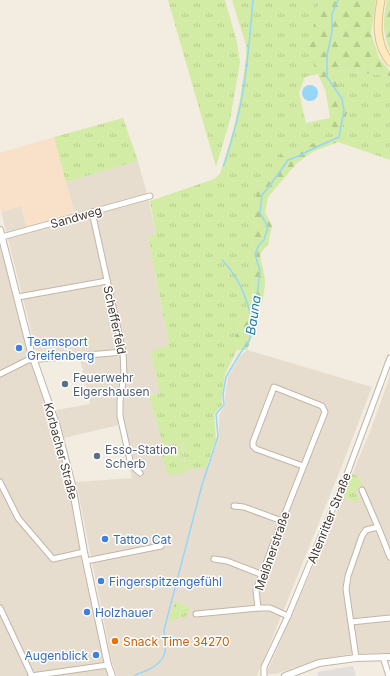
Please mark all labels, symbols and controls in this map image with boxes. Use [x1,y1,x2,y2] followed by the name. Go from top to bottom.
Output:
[49,203,103,231] street label: Sandweg
[100,284,130,356] street label: Schefferfeld
[242,294,264,336] water label: Bauna
[27,334,94,363] place label: Teamsport Greifenberg
[14,343,24,353] marker: Teamsport Greifenberg
[73,370,150,399] place label: Feuerwehr Elgershausen
[60,379,70,389] marker: Feuerwehr Elgershausen
[41,401,81,501] street label: Korbacher Straße
[105,442,177,471] place label: Esso-Station Scherb
[92,451,102,461] marker: Esso-Station Scherb
[304,470,354,566] street label: Altenritter Straße
[251,509,293,593] street label: Meißnerstraße
[113,532,171,547] place label: Tattoo Cat
[100,534,110,544] marker: Tattoo Cat
[109,574,222,589] place label: Fingerspitzengefühl
[96,576,106,586] marker: Fingerspitzengefühl
[95,605,154,620] place label: Holzhauer
[82,607,92,617] marker: Holzhauer
[123,634,230,649] place label: Snack Time 34270
[110,636,120,646] marker: Snack Time 34270
[25,648,88,663] place label: Augenblick
[91,650,101,660] marker: Augenblick

